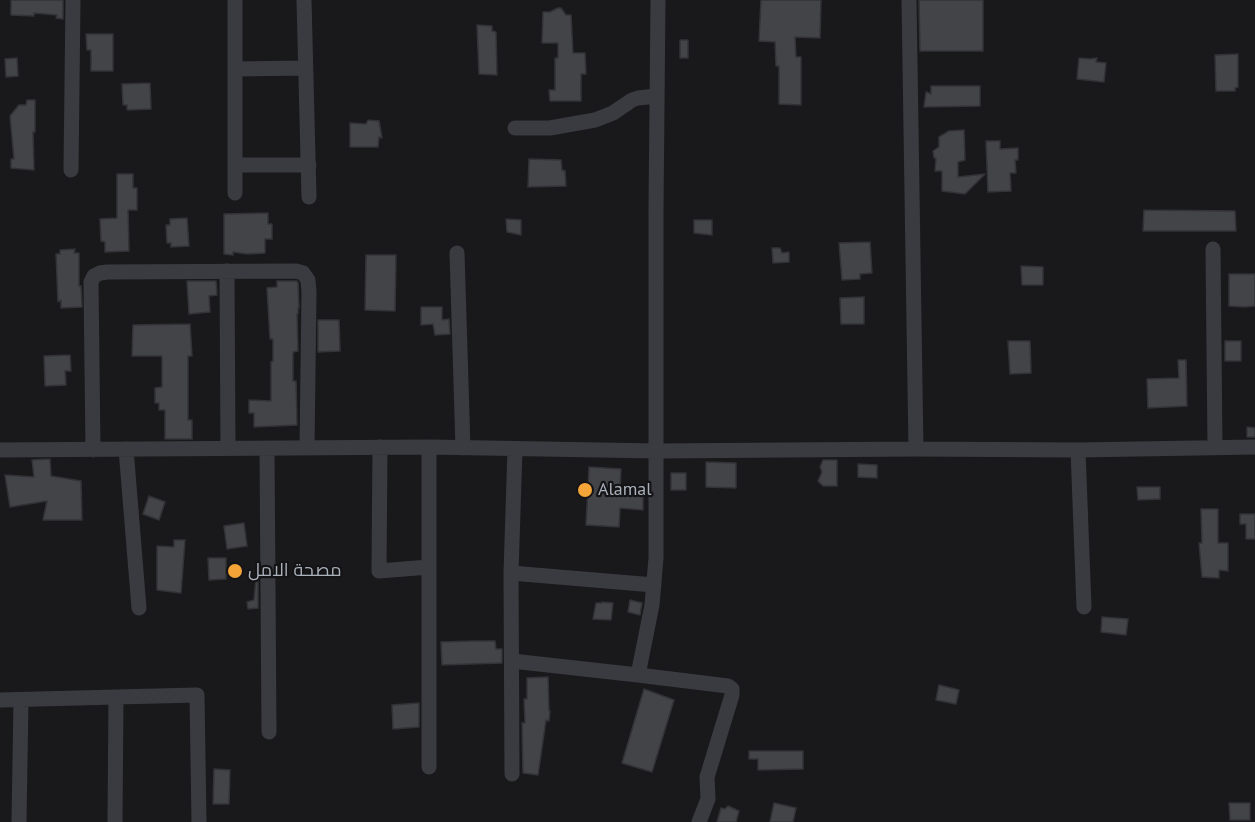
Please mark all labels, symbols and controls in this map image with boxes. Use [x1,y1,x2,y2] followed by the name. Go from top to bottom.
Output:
[598,479,652,501] place label: Alamal
[576,481,594,499] marker: Alamal
[248,560,342,582] place label: مصحة الامل
[226,562,244,580] marker: مصحة الامل

